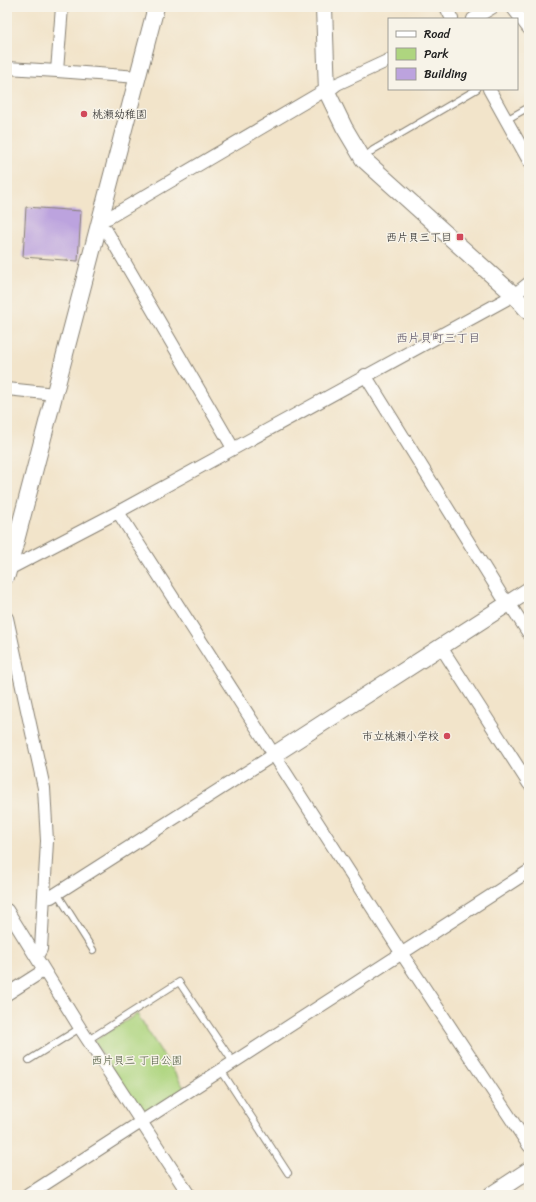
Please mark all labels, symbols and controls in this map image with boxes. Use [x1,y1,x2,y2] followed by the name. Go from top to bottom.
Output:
[388,18,518,90] legend
[424,23,451,45] text: Road
[424,43,449,65] text: Park
[424,63,467,85] text: Building
[92,105,147,124] place label: 桃瀬幼稚園
[79,109,89,119] marker: 桃瀬幼稚園
[386,228,452,247] place label: 西片貝三丁目
[455,232,465,242] marker: 西片貝三丁目
[396,327,480,349] district label: 西片貝町三丁目
[362,727,439,746] place label: 市立桃瀬小学校
[442,731,452,741] marker: 市立桃瀬小学校
[92,1051,182,1070] park label: 西片貝三 丁目公園

